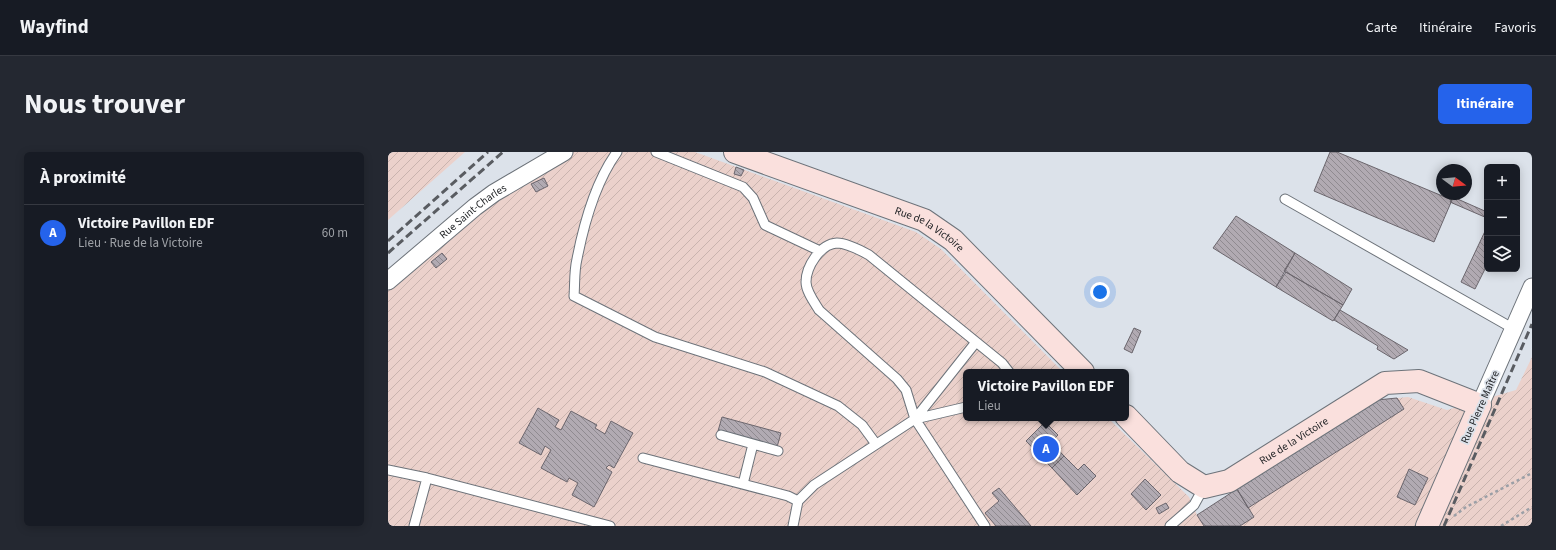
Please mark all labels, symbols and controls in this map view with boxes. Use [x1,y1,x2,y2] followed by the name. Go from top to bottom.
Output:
[20,14,89,41] text: Wayfind
[1366,18,1397,38] text: Carte
[1419,18,1472,38] text: Itinéraire
[1494,18,1536,38] text: Favoris
[24,84,185,124] text: Nous trouver
[1438,84,1532,124] button: Itinéraire
[1436,164,1472,200] north arrow
[1484,164,1520,272] map controls
[1484,164,1520,200] button: +
[40,166,126,190] text: À proximité
[436,180,509,242] street label: Rue Saint-Charles
[1484,200,1520,236] button: −
[893,203,968,255] street label: Rue de la Victoire
[78,213,214,234] text: Victoire Pavillon EDF
[49,224,57,242] text: A
[322,224,348,242] text: 60 m
[78,234,203,252] text: Lieu · Rue de la Victoire
[1484,236,1520,272] button: layers
[1090,282,1110,302] your location
[1457,368,1503,446] street label: Rue Pierre Maître
[963,369,1129,421] popup
[978,376,1114,397] text: Victoire Pavillon EDF
[978,397,1001,415] text: Lieu
[1256,413,1331,468] street label: Rue de la Victoire
[1033,434,1059,464] pin: A

